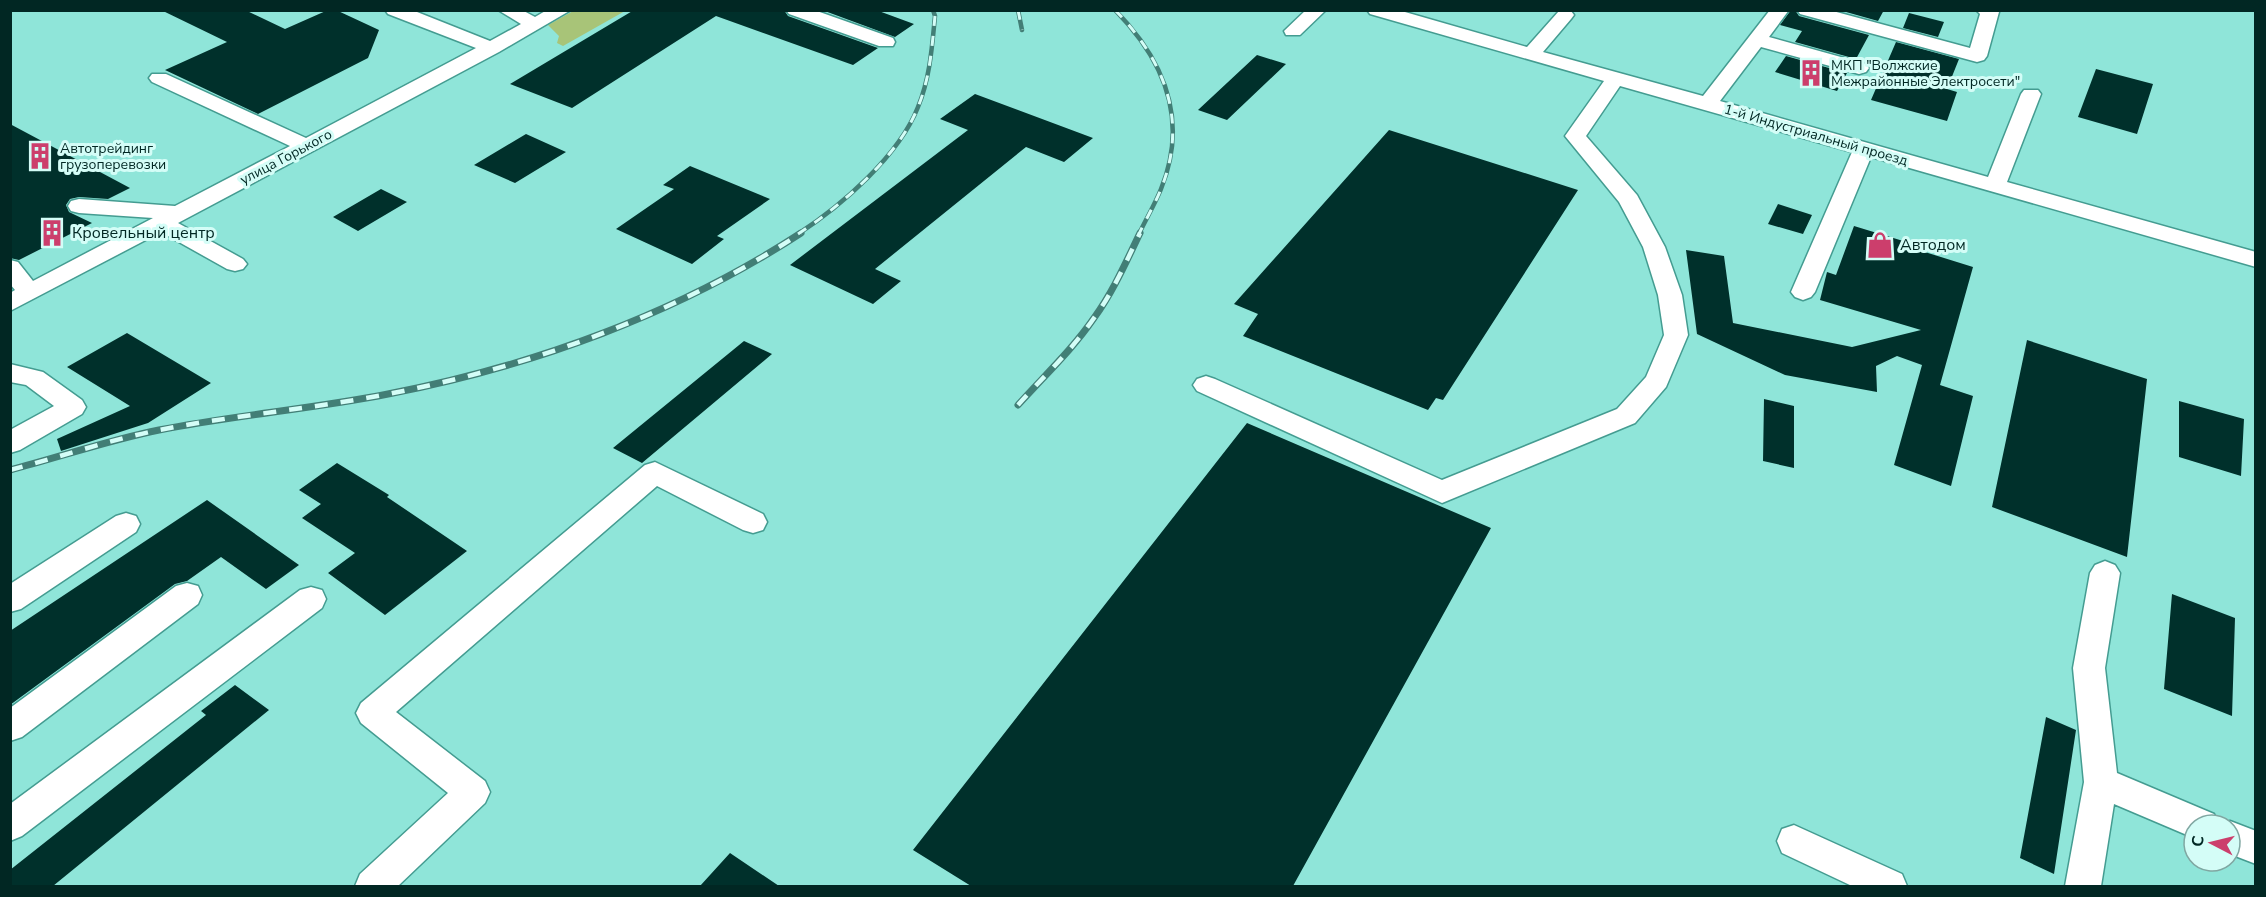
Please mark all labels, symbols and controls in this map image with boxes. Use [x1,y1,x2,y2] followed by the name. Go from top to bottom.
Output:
[1831,56,2020,91] place label: МКП "Волжские Межрайонные Электросети"
[1796,58,1826,88] building icon: МКП "Волжские Межрайонные Электросети"
[1722,100,1910,170] street label: 1-й Индустриальный проезд
[237,125,335,189] street label: улица Горького
[60,139,166,174] place label: Автотрейдинг грузоперевозки
[25,141,55,171] building icon: Автотрейдинг грузоперевозки
[37,218,67,248] building icon: Кровельный центр
[72,222,215,244] place label: Кровельный центр
[1865,230,1895,260] shop icon: Автодом
[1900,234,1966,256] place label: Автодом
[2182,813,2242,873] north arrow
[2187,834,2210,848] text: С

